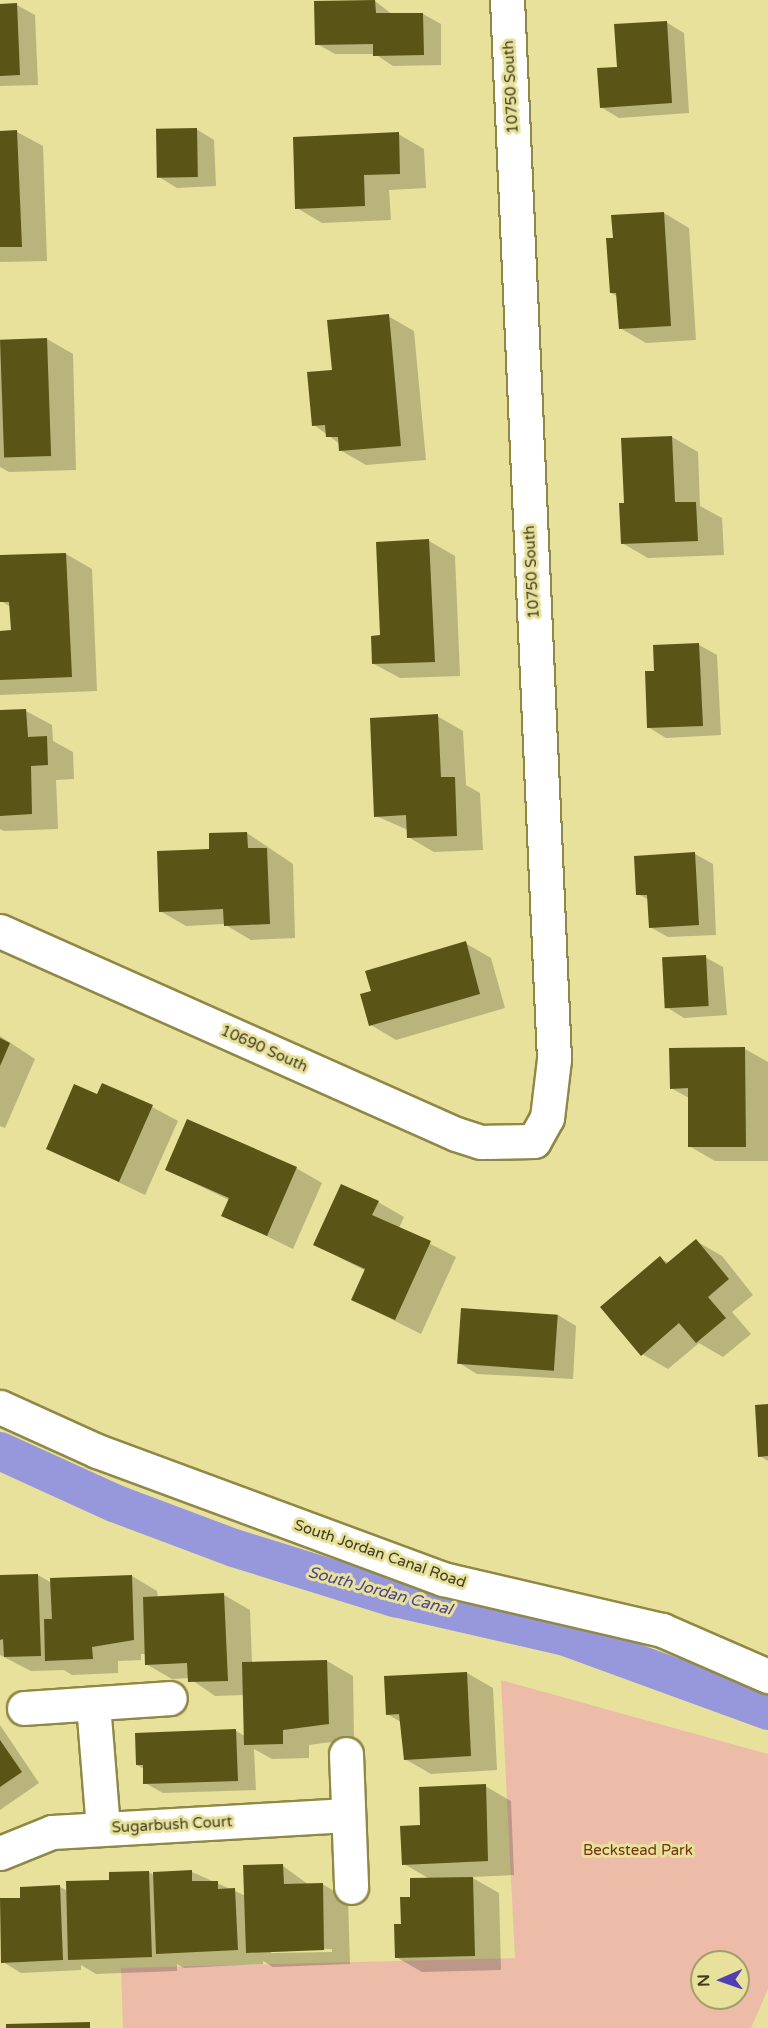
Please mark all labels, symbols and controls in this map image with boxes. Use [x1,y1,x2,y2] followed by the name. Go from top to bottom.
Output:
[500,40,522,134] street label: 10750 South
[521,525,543,619] street label: 10750 South
[218,1022,310,1076] street label: 10690 South
[292,1516,468,1592] street label: South Jordan Canal Road
[306,1563,454,1619] water label: South Jordan Canal
[111,1813,233,1837] street label: Sugarbush Court
[583,1842,693,1860] park label: Beckstead Park
[690,1950,750,2010] north arrow
[694,1974,714,1987] text: N

